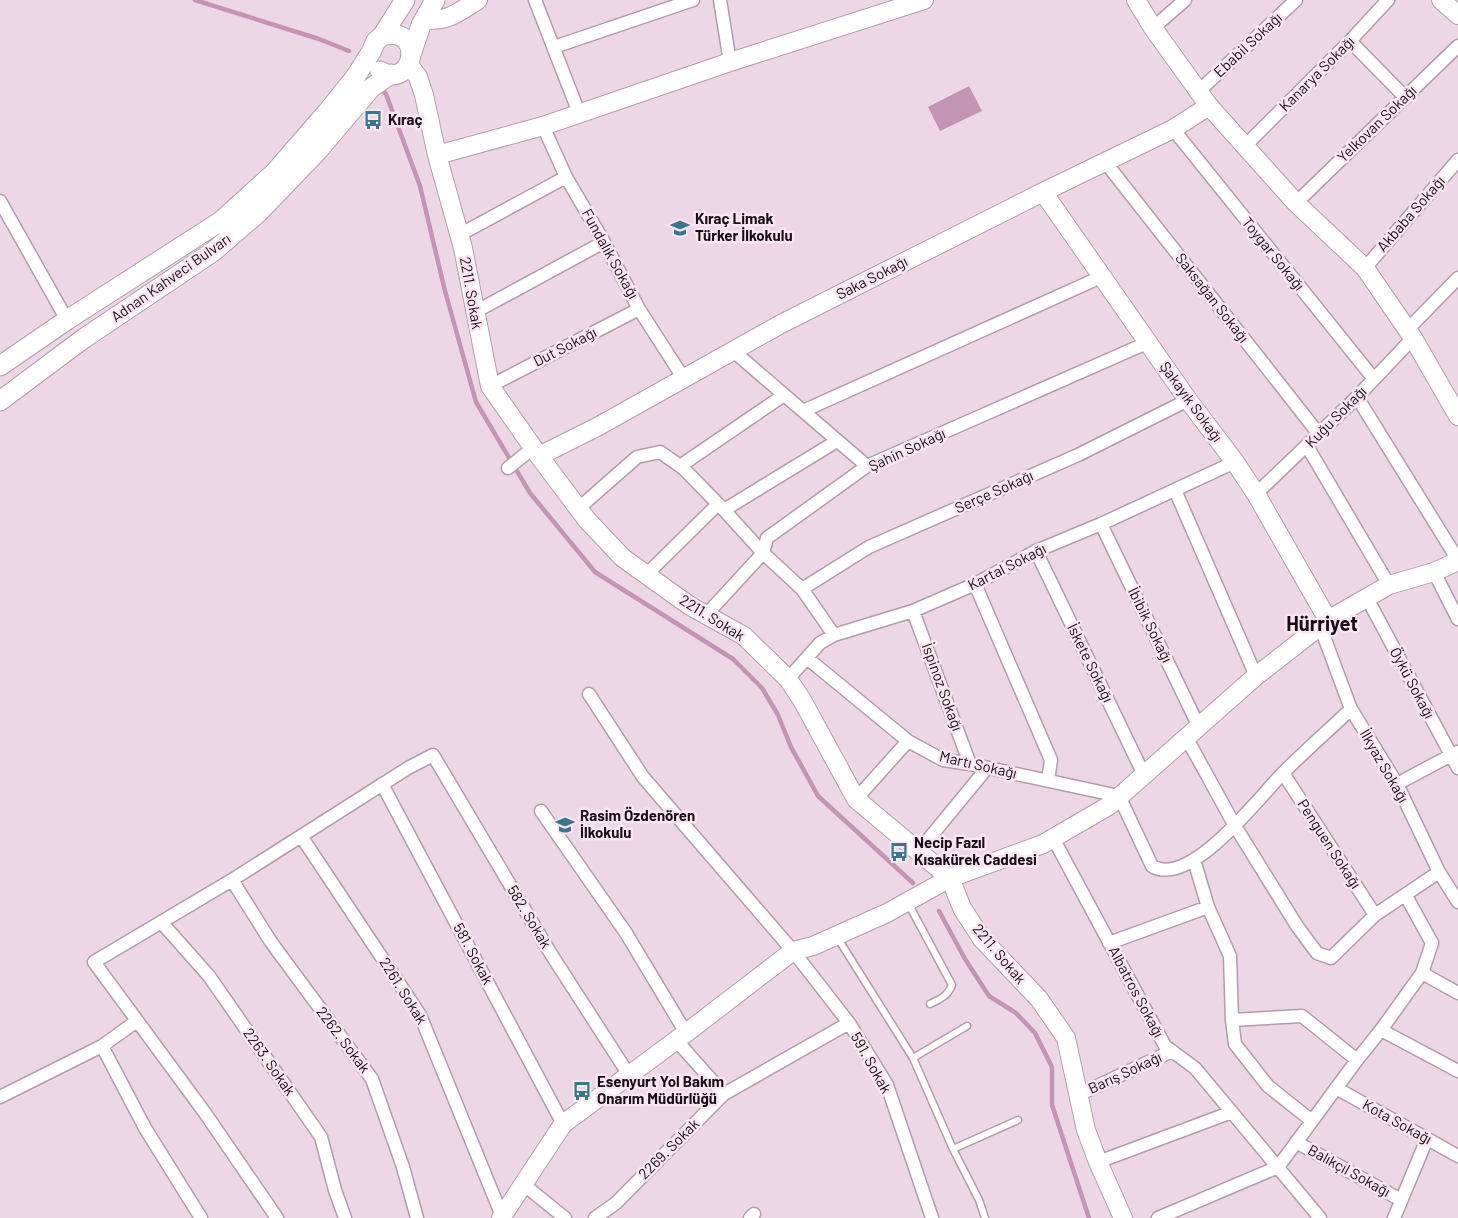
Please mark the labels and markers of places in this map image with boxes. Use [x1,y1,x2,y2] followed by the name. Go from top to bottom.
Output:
[362,109,384,131] bus stop icon: Kıraç
[388,110,423,128] place label: Kıraç
[695,209,793,244] place label: Kıraç Limak Türker İlkokulu
[669,217,691,239] school or university icon: Kıraç Limak Türker İlkokulu
[580,806,695,841] place label: Rasim Özdenören İlkokulu
[554,814,576,836] school or university icon: Rasim Özdenören İlkokulu
[914,833,1037,868] place label: Necip Fazıl Kısakürek Caddesi
[888,841,910,863] bus stop icon: Necip Fazıl Kısakürek Caddesi
[597,1072,724,1107] place label: Esenyurt Yol Bakım Onarım Müdürlüğü
[571,1080,593,1102] bus stop icon: Esenyurt Yol Bakım Onarım Müdürlüğü

